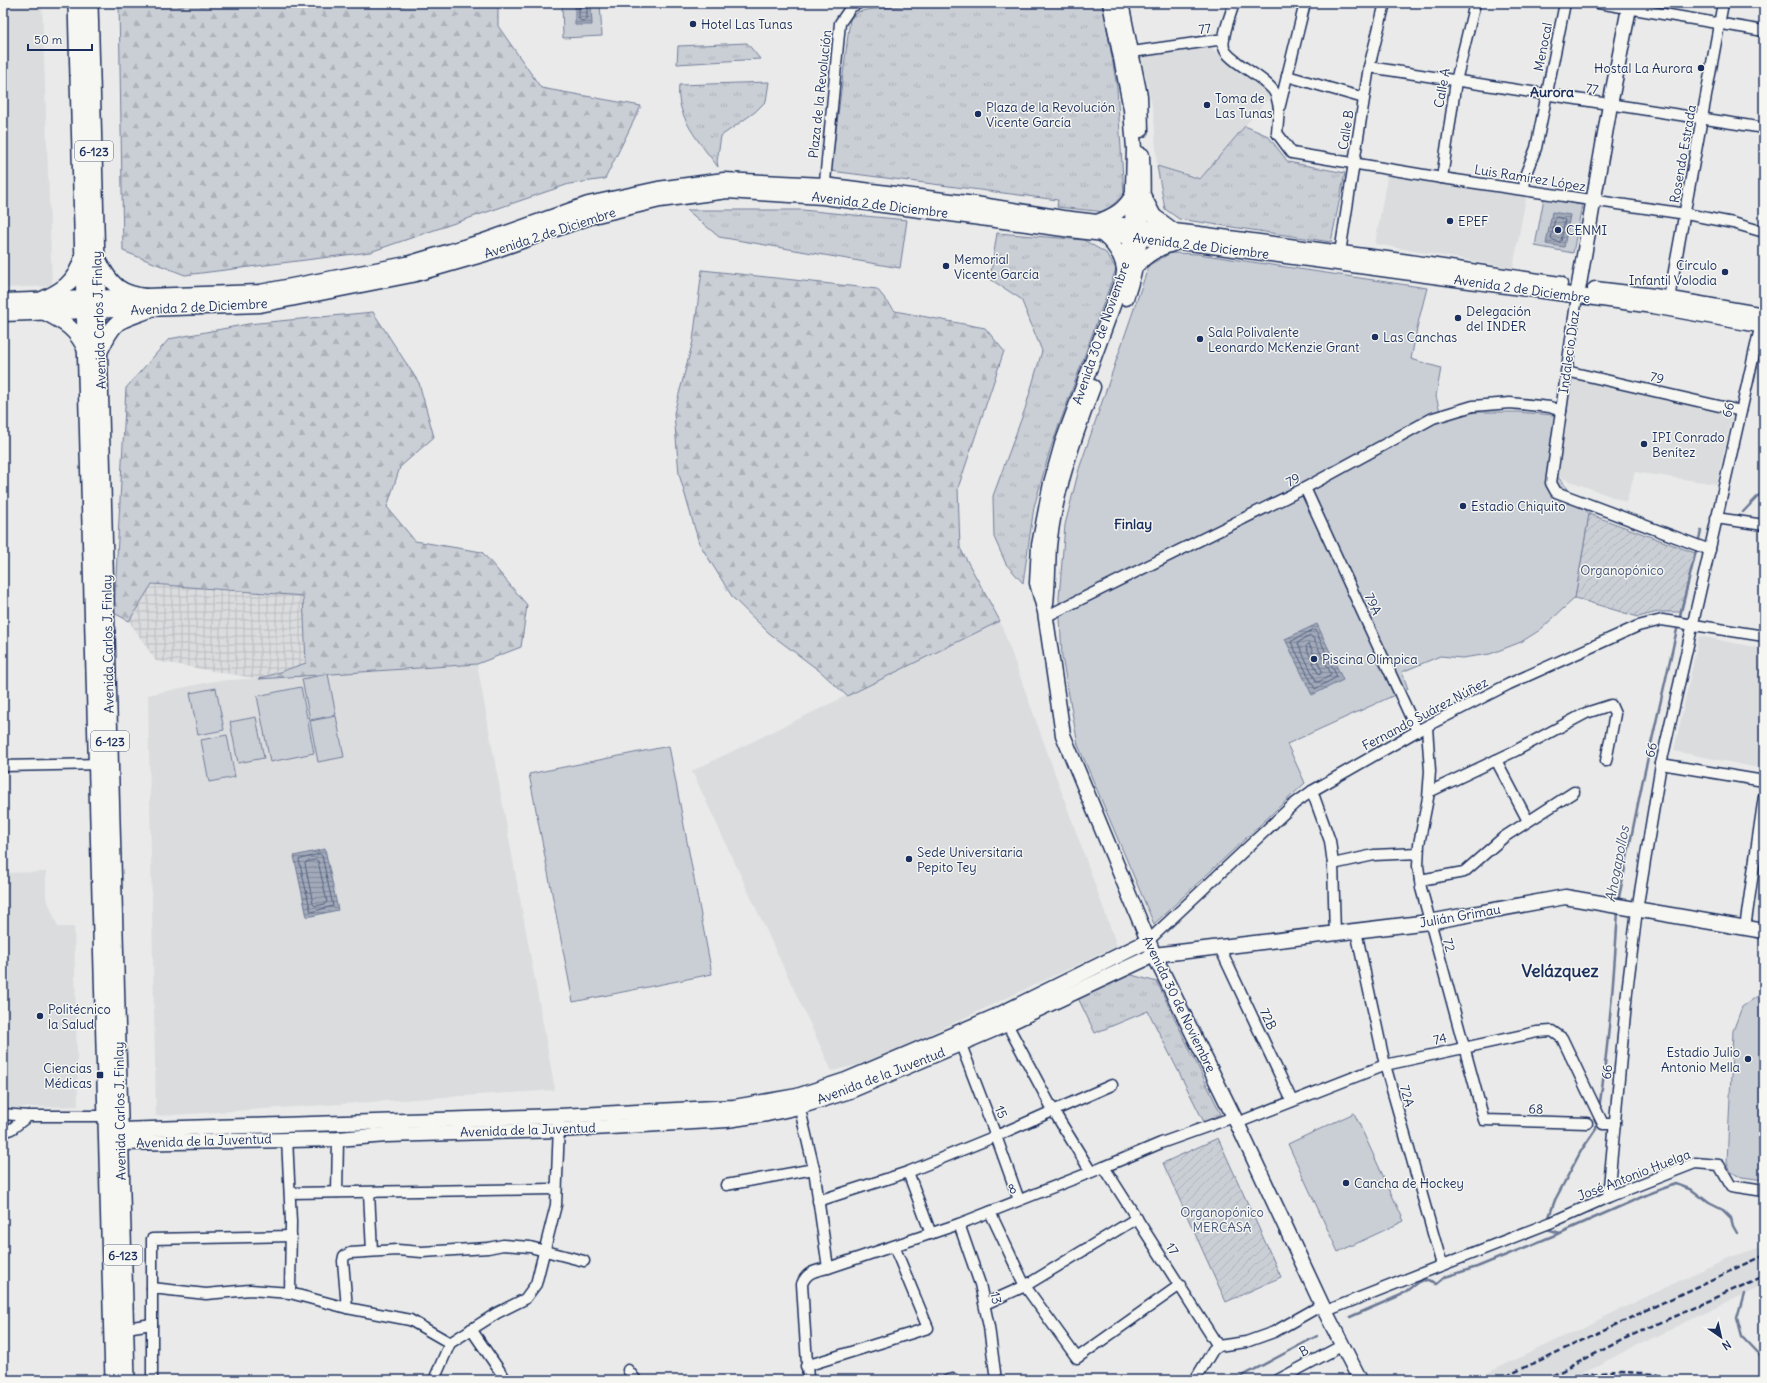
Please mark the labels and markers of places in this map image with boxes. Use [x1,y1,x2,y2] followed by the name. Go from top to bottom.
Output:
[701,16,793,33] place label: Hotel Las Tunas
[688,19,698,29] marker: Hotel Las Tunas
[1594,60,1693,77] place label: Hostal La Aurora
[1696,63,1706,73] marker: Hostal La Aurora
[1215,90,1273,122] place label: Toma de Las Tunas
[986,99,1116,131] place label: Plaza de la Revolución Vicente García
[1202,100,1212,110] marker: Toma de Las Tunas
[973,109,983,119] marker: Plaza de la Revolución Vicente García
[1458,213,1489,230] place label: EPEF
[1445,216,1455,226] marker: EPEF
[1566,222,1608,239] place label: CENMI
[1553,225,1563,235] marker: CENMI
[954,251,1039,283] place label: Memorial Vicente García
[1629,257,1717,289] place label: Círculo Infantil Volodia
[941,261,951,271] marker: Memorial Vicente García
[1720,267,1730,277] marker: Círculo Infantil Volodia
[1466,303,1532,335] place label: Delegación del INDER
[1453,313,1463,323] marker: Delegación del INDER
[1208,324,1360,356] place label: Sala Polivalente Leonardo McKenzie Grant
[1383,329,1457,346] place label: Las Canchas
[1370,332,1380,342] marker: Las Canchas
[1195,334,1205,344] marker: Sala Polivalente Leonardo McKenzie Grant
[1652,429,1725,461] place label: IPI Conrado Benítez
[1639,439,1649,449] marker: IPI Conrado Benítez
[1471,498,1566,515] place label: Estadio Chiquito
[1458,501,1468,511] marker: Estadio Chiquito
[1322,651,1418,668] place label: Piscina Olímpica
[1309,654,1319,664] marker: Piscina Olímpica
[917,844,1023,876] place label: Sede Universitaria Pepito Tey
[904,854,914,864] marker: Sede Universitaria Pepito Tey
[48,1001,111,1033] place label: Politécnico la Salud
[35,1011,45,1021] marker: Politécnico la Salud
[1661,1044,1740,1076] place label: Estadio Julio Antonio Mella
[1743,1054,1753,1064] marker: Estadio Julio Antonio Mella
[43,1060,92,1092] place label: Ciencias Médicas
[95,1070,105,1080] marker: Ciencias Médicas
[1354,1175,1464,1192] place label: Cancha de Hockey
[1341,1178,1351,1188] marker: Cancha de Hockey

